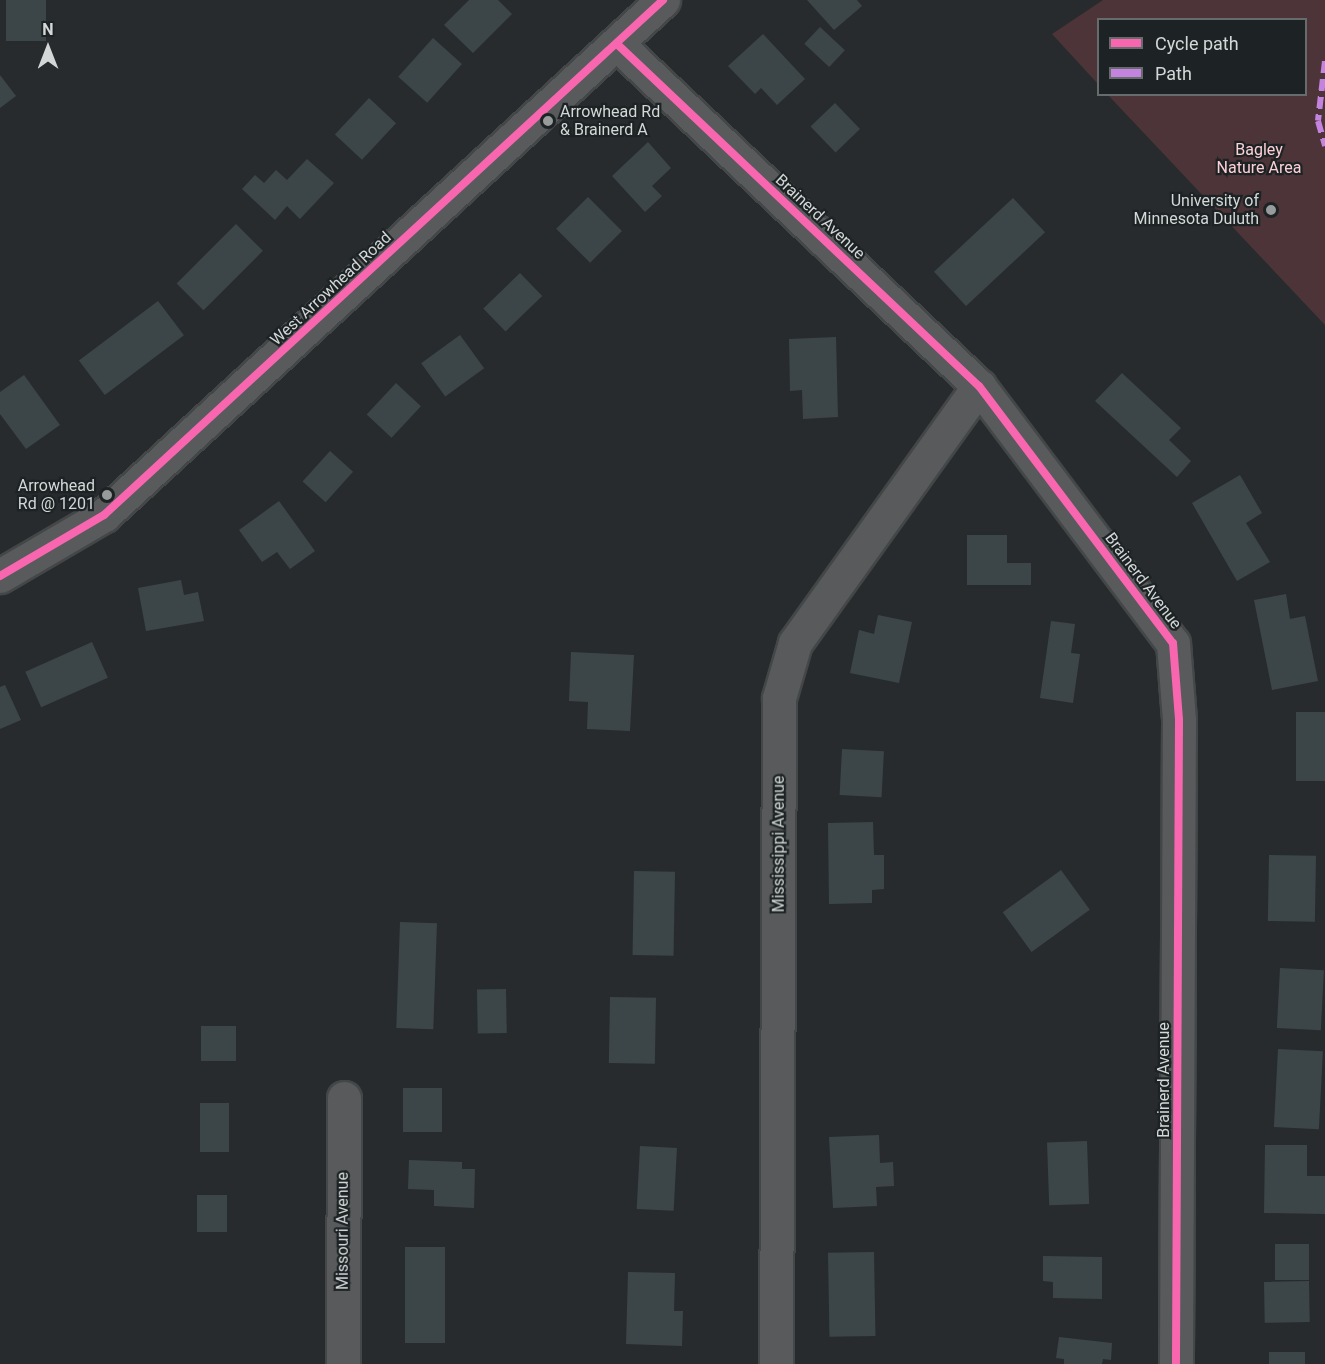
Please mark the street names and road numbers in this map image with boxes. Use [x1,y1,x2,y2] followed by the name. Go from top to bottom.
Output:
[771,171,869,263] street label: Brainerd Avenue
[267,228,395,350] street label: West Arrowhead Road
[1101,529,1185,633] street label: Brainerd Avenue
[769,776,789,912] street label: Mississippi Avenue
[1154,1022,1174,1138] street label: Brainerd Avenue
[333,1172,353,1290] street label: Missouri Avenue

